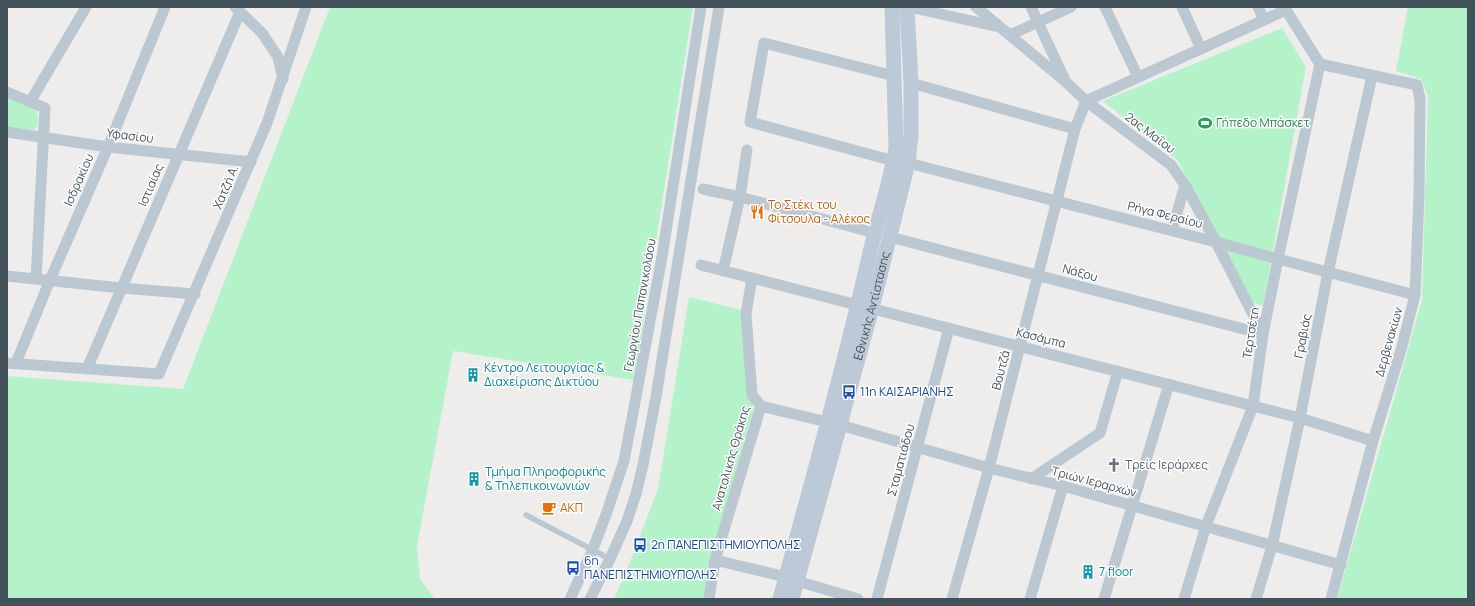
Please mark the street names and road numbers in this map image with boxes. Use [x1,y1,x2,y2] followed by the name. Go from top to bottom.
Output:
[1122,108,1179,157] street label: 2ας Μαΐου
[106,124,154,147] street label: Υφασίου
[59,151,98,209] street label: Ισδρακίου
[134,160,167,209] street label: Ιστιαίας
[209,162,242,212] street label: Χατζή Α.
[1126,197,1205,232] street label: Ρήγα Φεραίου
[619,237,660,373] street label: Γεωργίου Παπανικολάου
[849,249,894,362] street label: Εθνικής Αντίστασης
[1061,260,1100,285] street label: Νάξου
[1370,305,1407,379] street label: Δερβενακίων
[1238,306,1263,360] street label: Τερτσέτη
[1290,312,1315,360] street label: Γραβιάς
[1014,323,1068,352] street label: Κασάμπα
[987,348,1014,392] street label: Βουτζά
[707,403,754,512] street label: Ανατολικής Θράκης
[883,422,918,498] street label: Σταματιάδου
[1050,462,1139,501] street label: Τριών Ιεραρχών

